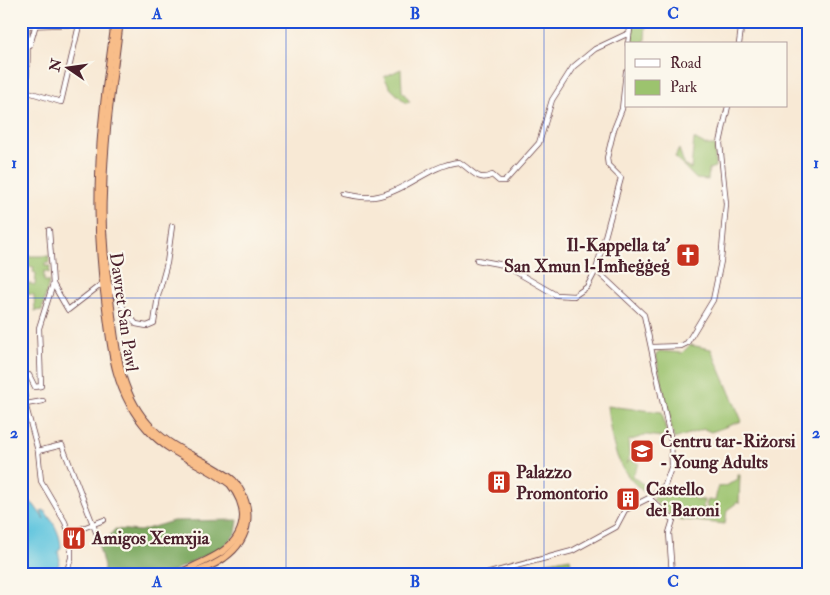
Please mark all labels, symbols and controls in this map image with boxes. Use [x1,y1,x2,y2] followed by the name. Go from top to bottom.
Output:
[151,4,163,24] text: A
[410,4,420,24] text: B
[667,4,679,24] text: C
[42,42,92,92] north arrow
[625,42,788,108] legend
[670,54,702,73] text: Road
[46,57,66,74] text: N
[670,78,697,97] text: Park
[11,153,17,173] text: 1
[813,153,819,173] text: 1
[504,234,670,278] place label: Il-Kappella ta' San Xmun l-Imħeġġeġ
[675,242,701,268] church icon: Il-Kappella ta' San Xmun l-Imħeġġeġ
[104,251,143,374] street label: Dawret San Pawl
[10,423,18,443] text: 2
[812,423,820,443] text: 2
[660,430,796,474] place label: Ċentru tar-Riżorsi - Young Adults
[629,438,655,464] school or university icon: Ċentru tar-Riżorsi - Young Adults
[516,461,608,505] place label: Palazzo Promontorio
[486,469,512,495] building icon: Palazzo Promontorio
[646,478,720,522] place label: Castello dei Baroni
[615,486,641,512] building icon: Castello dei Baroni
[61,525,87,551] restaurant icon: Amigos Xemxjia
[91,527,210,550] place label: Amigos Xemxjia
[151,572,163,592] text: A
[410,572,420,592] text: B
[667,572,679,592] text: C

